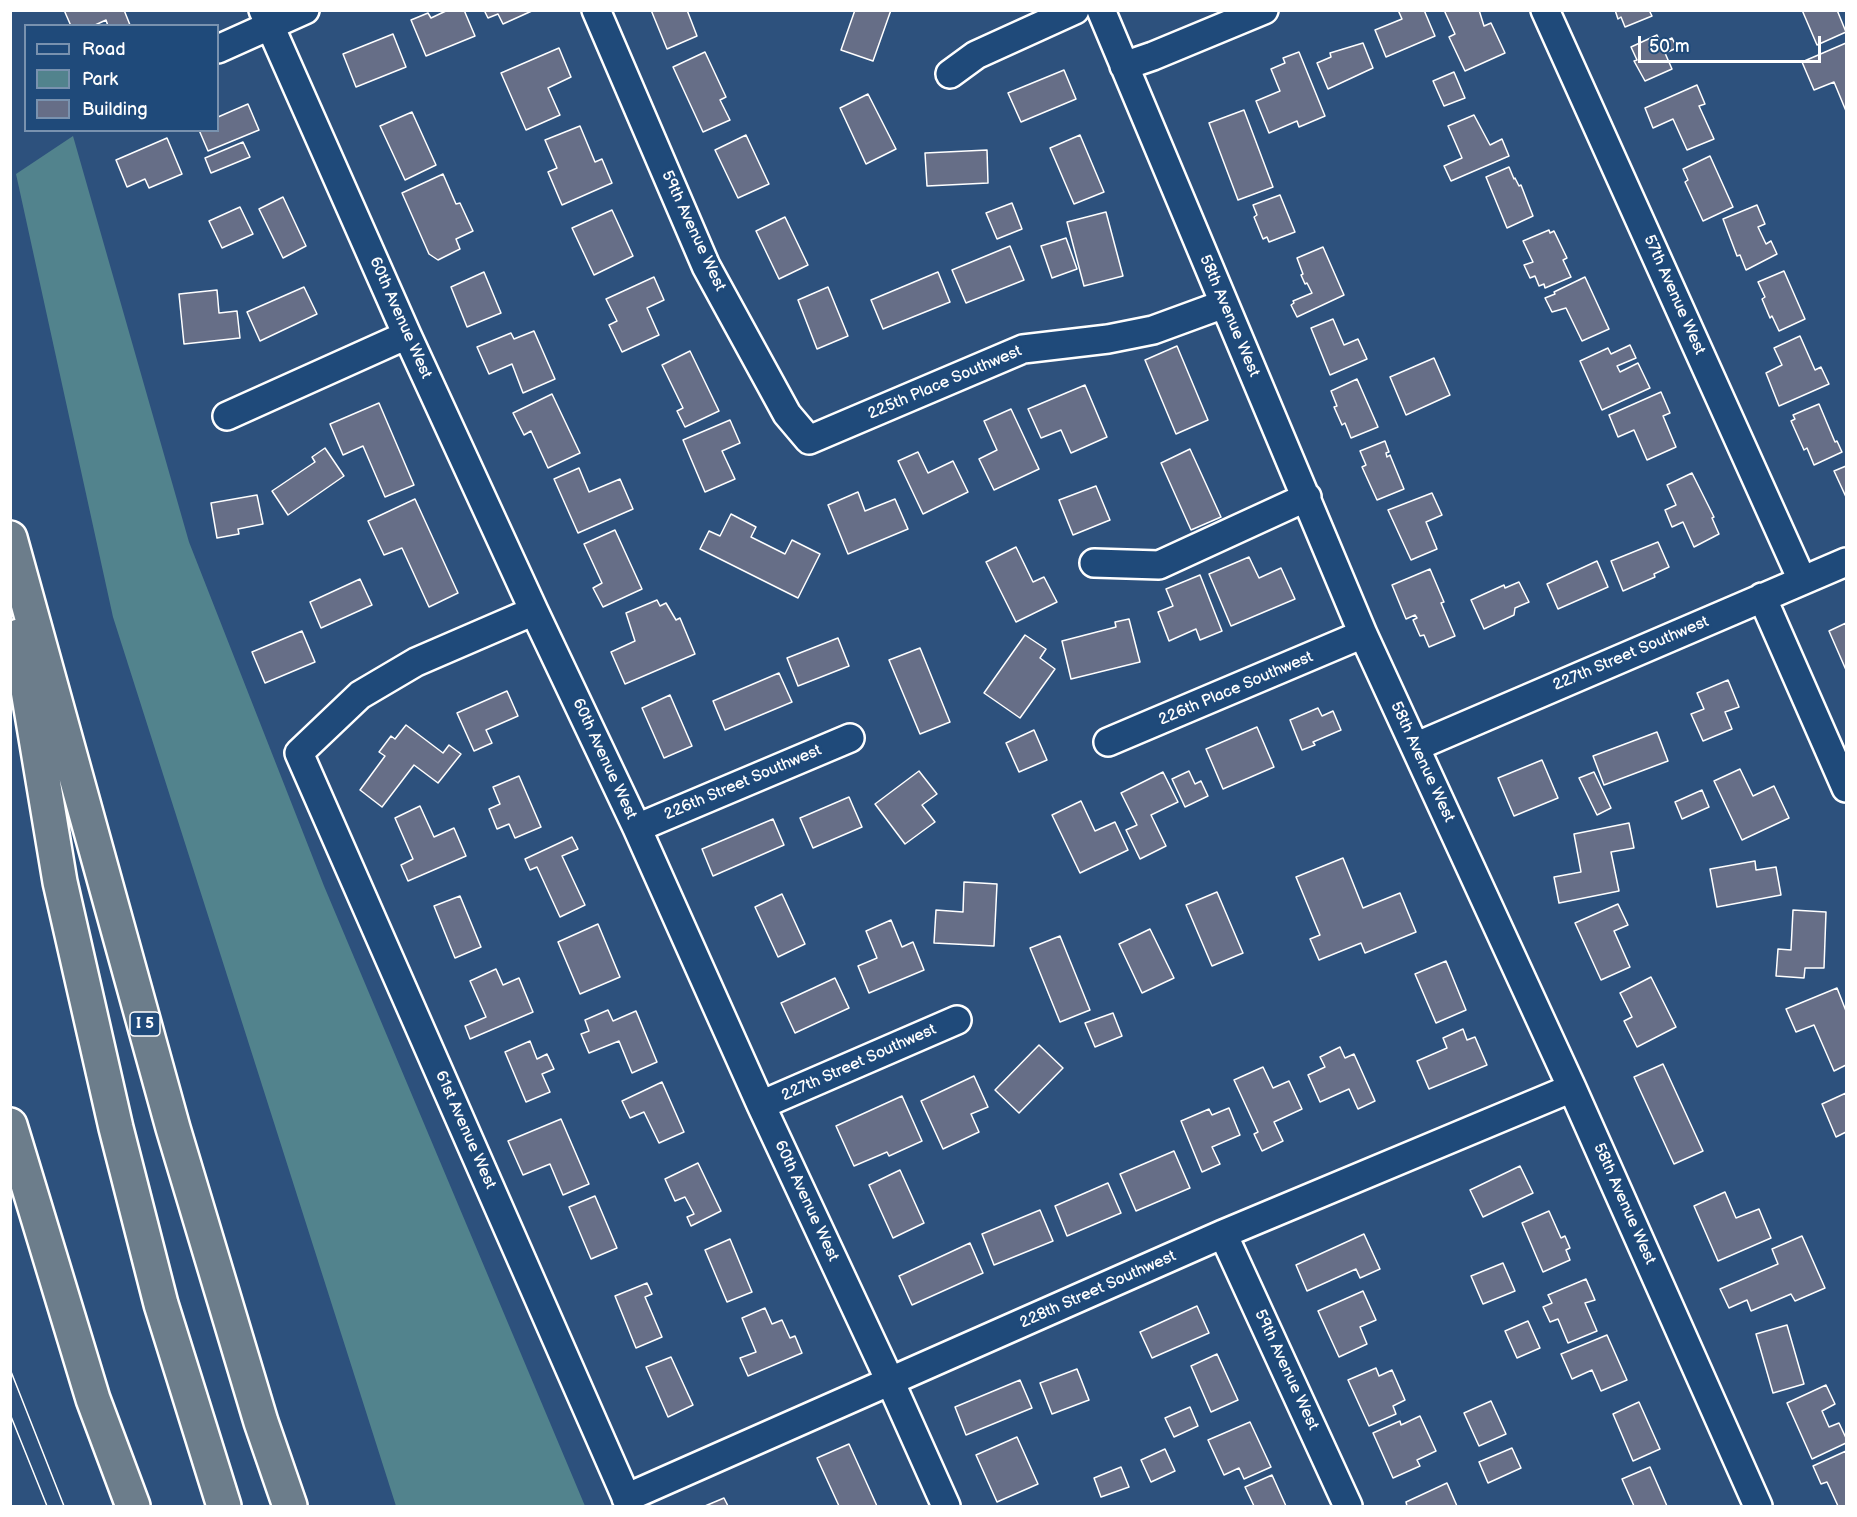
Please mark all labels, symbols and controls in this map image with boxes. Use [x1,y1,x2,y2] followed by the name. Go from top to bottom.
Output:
[24,24,219,132] legend
[1641,24,1824,62] scale bar
[1649,36,1690,57] text: 50 m
[82,39,126,60] text: Road
[82,69,118,90] text: Park
[82,99,148,120] text: Building
[657,168,729,294] street label: 59th Avenue West
[1639,232,1709,358] street label: 57th Avenue West
[1195,252,1263,380] street label: 58th Avenue West
[365,254,435,382] street label: 60th Avenue West
[865,342,1025,424] street label: 225th Place Southwest
[1550,613,1712,695] street label: 227th Street Southwest
[1156,648,1316,730] street label: 226th Place Southwest
[568,695,640,823] street label: 60th Avenue West
[1386,699,1458,825] street label: 58th Avenue West
[661,741,825,825] street label: 226th Street Southwest
[130,1012,160,1036] road number: I 5
[779,1020,939,1106] street label: 227th Street Southwest
[430,1068,500,1192] street label: 61st Avenue West
[770,1137,842,1265] street label: 60th Avenue West
[1589,1140,1659,1268] street label: 58th Avenue West
[1017,1247,1179,1333] street label: 228th Street Southwest
[1250,1307,1322,1433] street label: 59th Avenue West

